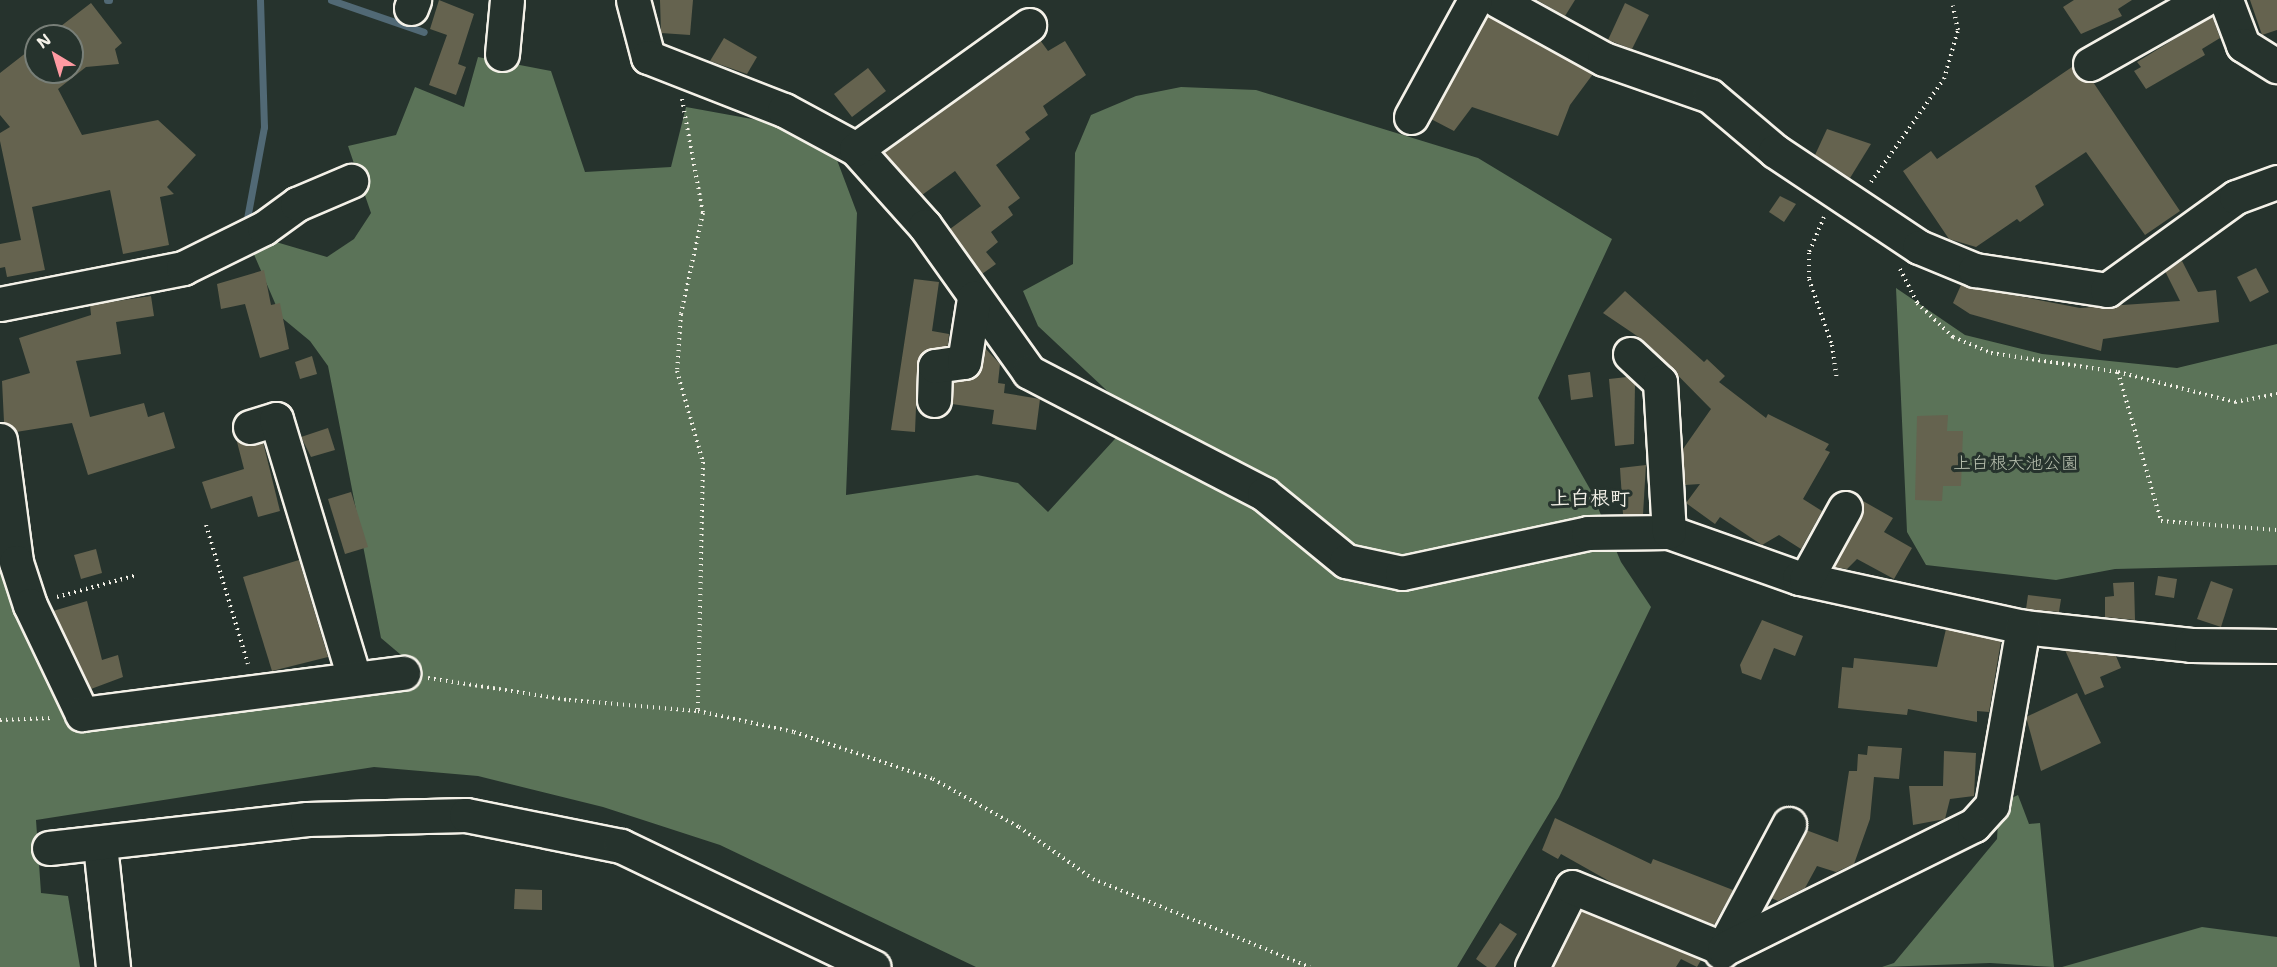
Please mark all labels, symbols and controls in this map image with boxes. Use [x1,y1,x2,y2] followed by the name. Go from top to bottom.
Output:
[24,24,84,84] north arrow
[32,29,55,53] text: N
[1953,452,2079,474] park label: 上白根大池公園
[1550,486,1630,510] district label: 上白根町

